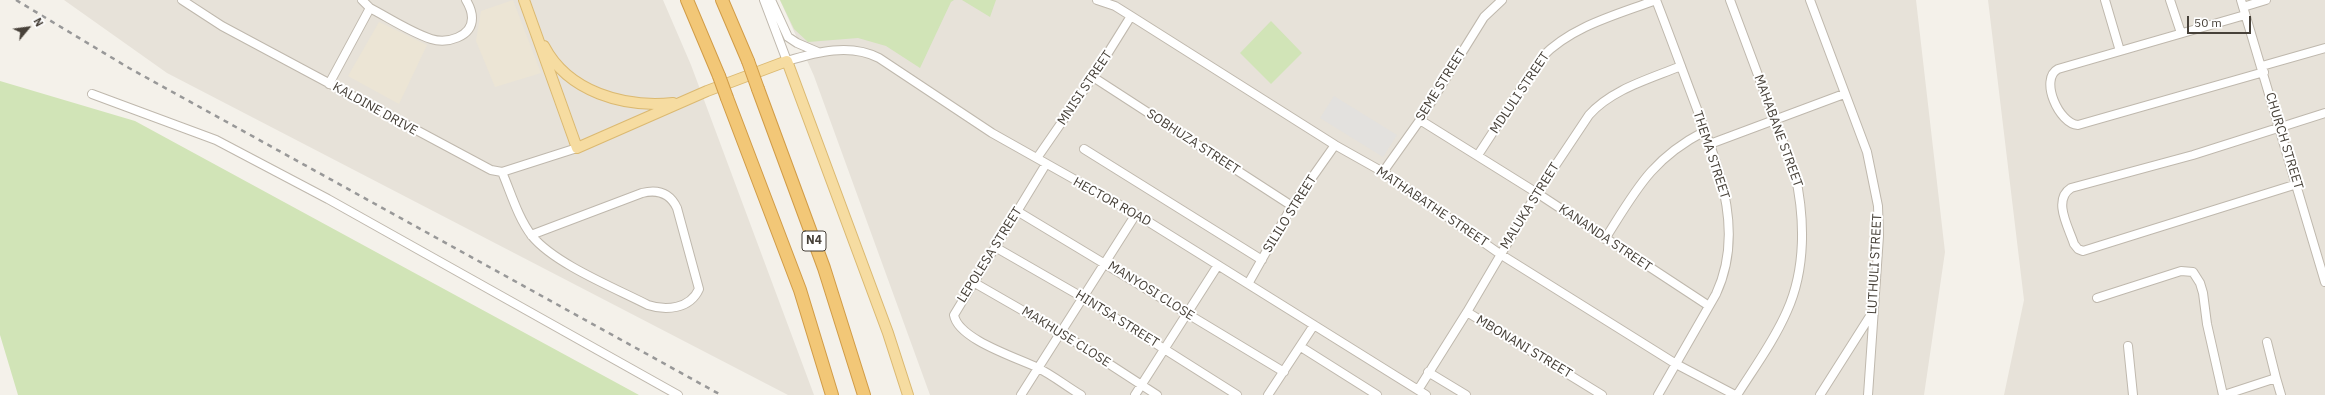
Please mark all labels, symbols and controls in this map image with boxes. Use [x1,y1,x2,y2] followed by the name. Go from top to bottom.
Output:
[8,8,48,48] north arrow
[2189,8,2253,34] scale bar
[30,15,47,29] text: N
[2194,15,2222,30] text: 50 m
[1413,46,1469,124] street label: SEME STREET
[1054,48,1116,128] street label: MNISI STREET
[1487,49,1553,137] street label: MDLULI STREET
[1750,73,1806,189] street label: MAHABANE STREET
[330,79,420,139] street label: KALDINE DRIVE
[2262,91,2306,191] street label: CHURCH STREET
[1143,106,1243,178] street label: SOBHUZA STREET
[1689,109,1733,201] street label: THEMA STREET
[1497,160,1563,252] street label: MALUKA STREET
[1373,164,1491,250] street label: MATHABATHE STREET
[1260,172,1320,256] street label: SILILO STREET
[1070,174,1154,230] street label: HECTOR ROAD
[1555,201,1655,275] street label: KANANDA STREET
[954,204,1026,306] street label: LEPOLESA STREET
[1865,213,1885,315] street label: LUTHULI STREET
[802,231,826,251] road number: N4
[1105,258,1197,324] street label: MANYOSI CLOSE
[1072,287,1162,351] street label: HINTSA STREET
[1019,303,1113,371] street label: MAKHUSE CLOSE
[1473,312,1575,382] street label: MBONANI STREET

